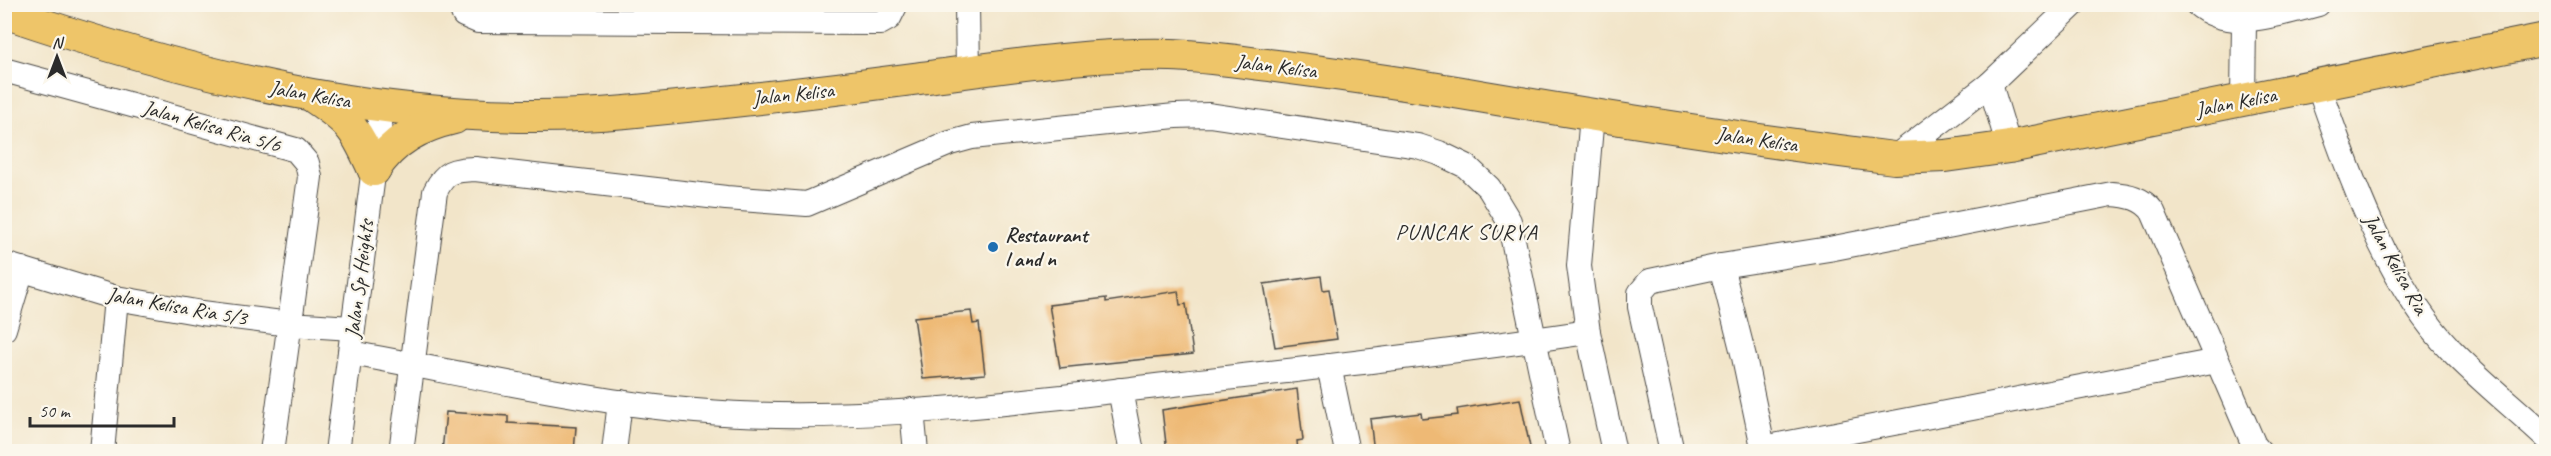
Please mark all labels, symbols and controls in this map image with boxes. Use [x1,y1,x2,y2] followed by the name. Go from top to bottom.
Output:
[27,27,87,87] north arrow
[52,33,65,53] text: N
[1233,48,1320,84] street label: Jalan Kelisa
[267,74,354,114] street label: Jalan Kelisa
[750,77,836,111] street label: Jalan Kelisa
[2193,81,2280,123] street label: Jalan Kelisa
[139,94,284,158] street label: Jalan Kelisa Ria 5/6
[1714,120,1801,158] street label: Jalan Kelisa
[2357,208,2435,320] street label: Jalan Kelisa Ria
[339,217,379,341] street label: Jalan Sp Heights
[1396,218,1538,246] district label: PUNCAK SURYA
[1005,222,1090,272] place label: Restaurant l and n
[986,240,1000,254] marker: Restaurant l and n
[104,281,251,331] street label: Jalan Kelisa Ria 5/3
[30,390,174,428] scale bar
[39,400,72,422] text: 50 m

